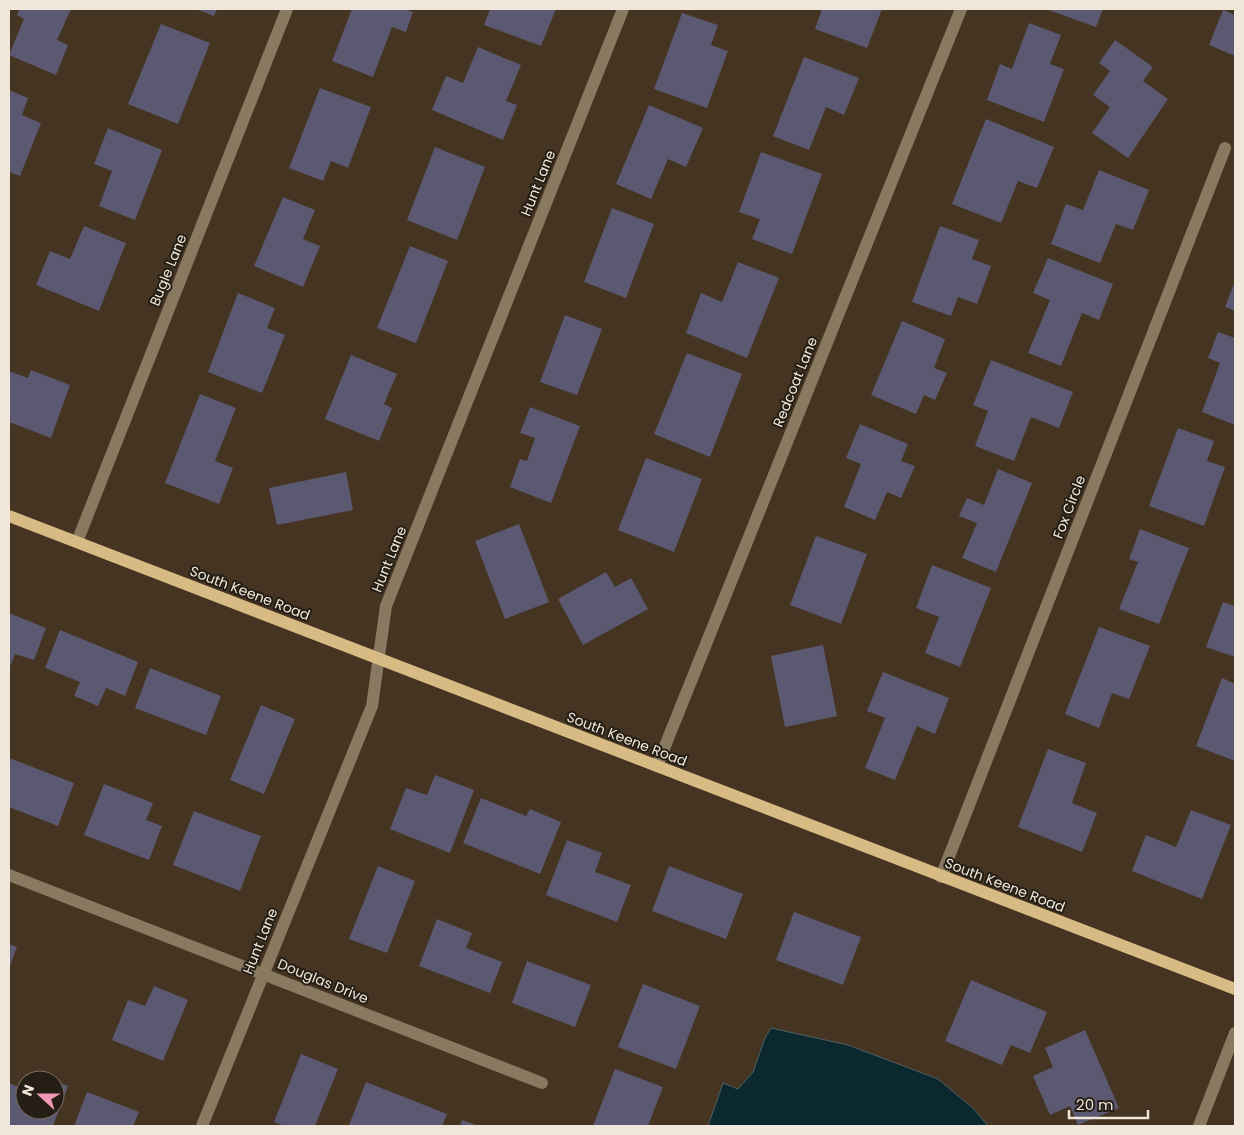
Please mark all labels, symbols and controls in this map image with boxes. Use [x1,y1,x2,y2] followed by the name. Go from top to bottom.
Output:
[516,147,560,219] street label: Hunt Lane
[144,231,192,309] street label: Bugle Lane
[768,334,822,430] street label: Redcoat Lane
[1048,472,1090,542] street label: Fox Circle
[367,523,411,595] street label: Hunt Lane
[187,561,313,625] street label: South Keene Road
[564,707,690,771] street label: South Keene Road
[942,853,1068,917] street label: South Keene Road
[238,905,282,977] street label: Hunt Lane
[275,954,372,1008] street label: Douglas Drive
[15,1070,65,1120] north arrow
[17,1082,39,1099] text: N
[1069,1088,1148,1120] scale bar
[1076,1094,1114,1115] text: 20 m

